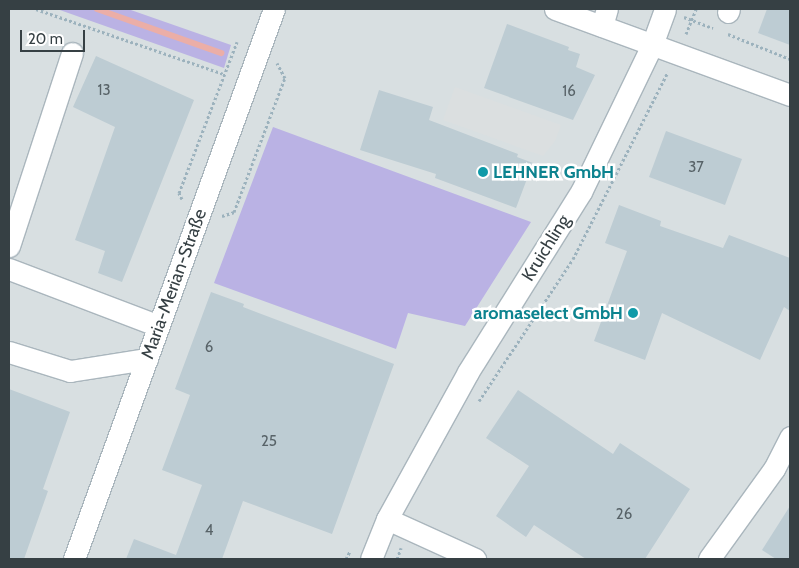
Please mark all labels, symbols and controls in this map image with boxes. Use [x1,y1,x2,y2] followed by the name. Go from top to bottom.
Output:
[22,20,88,52] scale bar
[28,30,63,48] text: 20 m
[97,82,111,100] house number: 13
[562,83,576,101] house number: 16
[688,159,704,177] house number: 37
[493,161,614,183] place label: LEHNER GmbH
[477,166,489,178] marker: LEHNER GmbH
[137,206,211,362] street label: Maria-Merian-Straße
[517,211,575,285] street label: Kruichling
[474,302,623,324] place label: aromaselect GmbH
[627,307,639,319] marker: aromaselect GmbH
[205,339,213,357] house number: 6
[261,433,277,451] house number: 25
[616,506,632,524] house number: 26
[205,522,213,540] house number: 4

